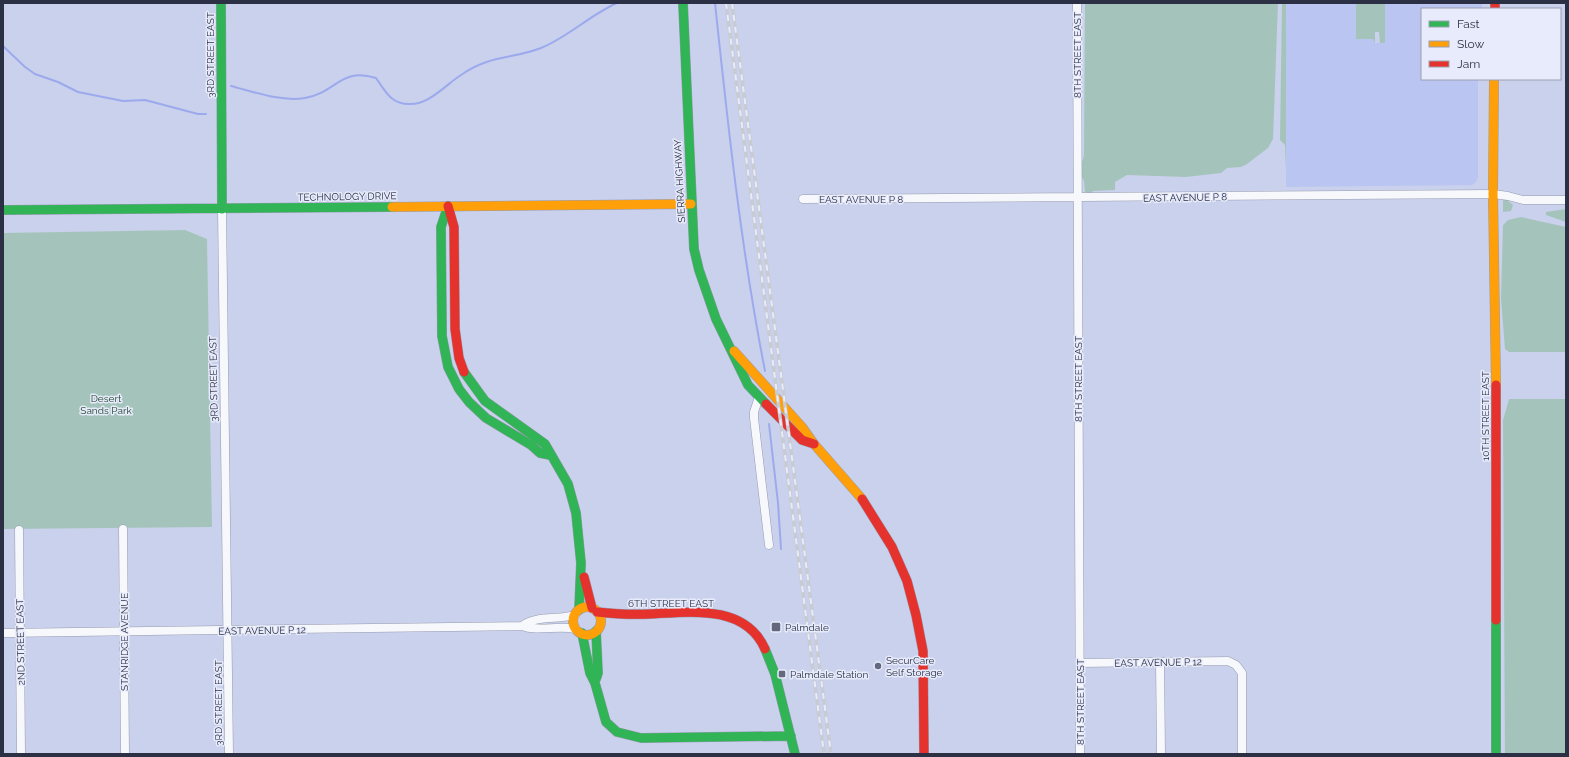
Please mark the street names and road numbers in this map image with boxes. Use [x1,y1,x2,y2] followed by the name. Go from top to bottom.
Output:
[205,12,216,98] street label: 3RD STREET EAST
[1072,12,1083,98] street label: 8TH STREET EAST
[672,139,687,223] street label: SIERRA HIGHWAY
[297,190,397,203] street label: TECHNOLOGY DRIVE
[1143,191,1227,204] street label: EAST AVENUE P 8
[819,194,903,205] street label: EAST AVENUE P 8
[207,336,220,422] street label: 3RD STREET EAST
[1073,336,1084,422] street label: 8TH STREET EAST
[1480,371,1491,461] street label: 10TH STREET EAST
[119,593,130,691] street label: STANRIDGE AVENUE
[628,598,714,609] street label: 6TH STREET EAST
[14,599,27,685] street label: 2ND STREET EAST
[218,624,306,637] street label: EAST AVENUE P 12
[1114,656,1202,669] street label: EAST AVENUE P 12
[1075,659,1086,745] street label: 8TH STREET EAST
[213,660,224,746] street label: 3RD STREET EAST

